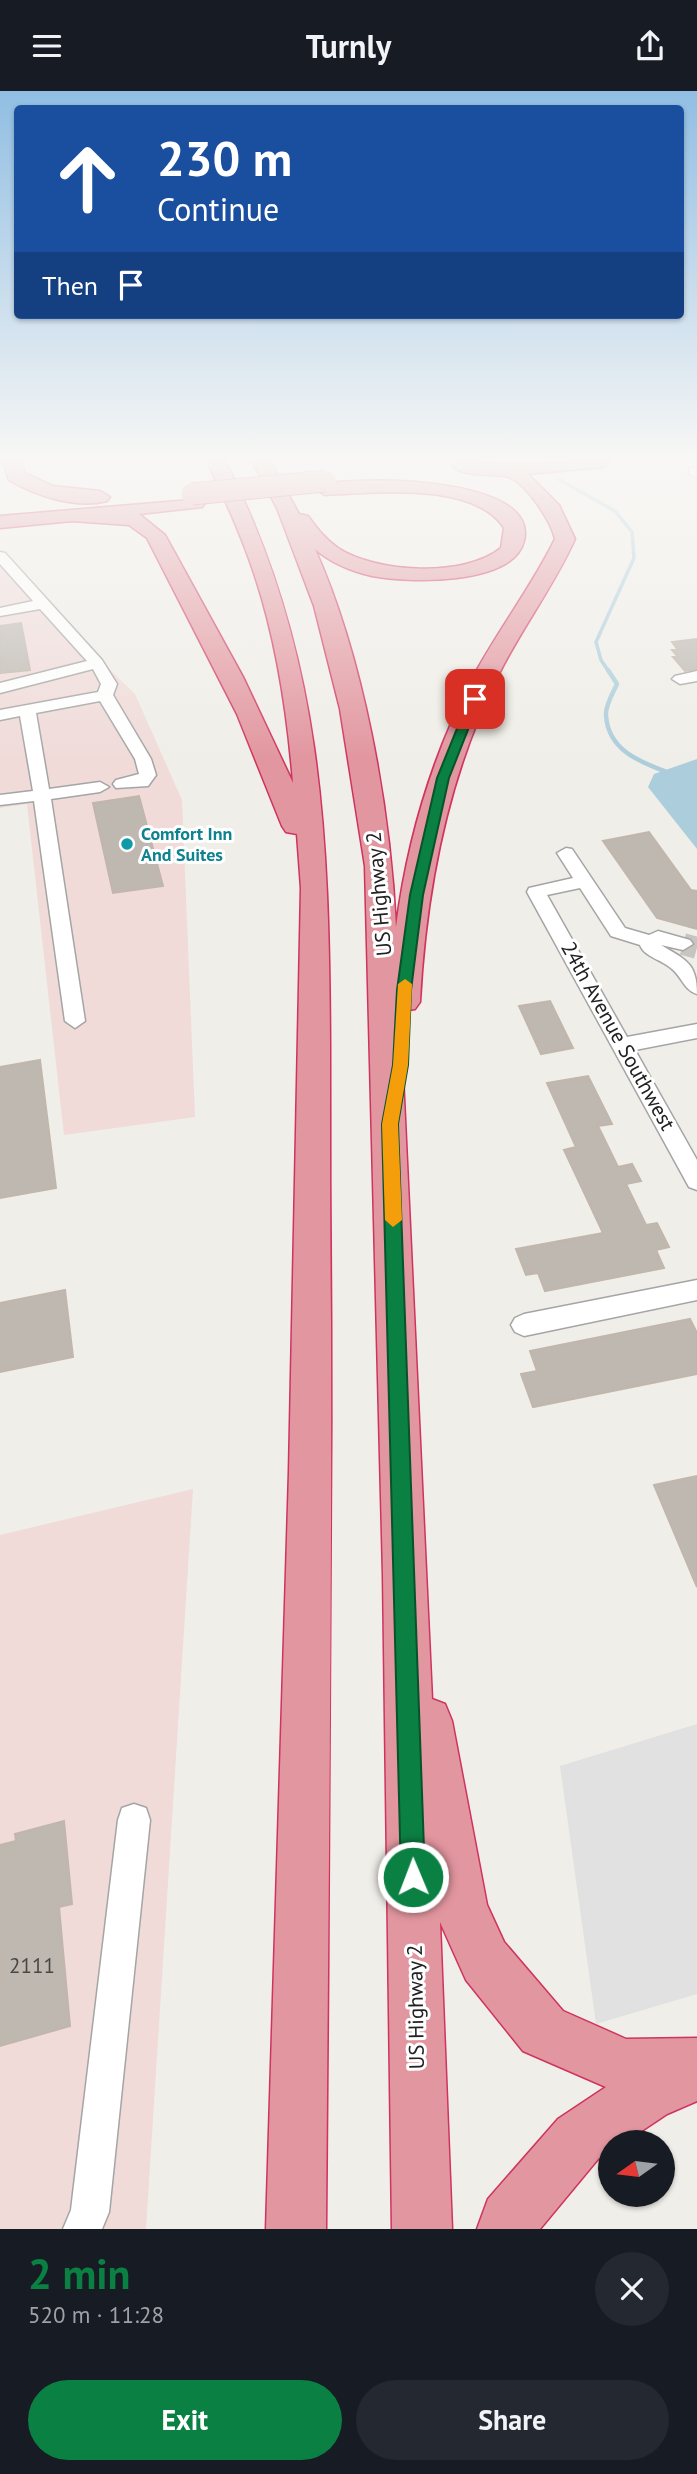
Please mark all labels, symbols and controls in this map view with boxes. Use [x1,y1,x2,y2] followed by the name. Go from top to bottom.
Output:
[306,25,391,67] text: Turnly
[28,27,66,65] icon: menu
[631,27,669,65] icon: share
[157,126,292,190] text: 230 m
[42,133,133,224] icon: ahead
[157,188,279,230] text: Continue
[112,266,150,304] icon: arrive
[42,269,98,302] text: Then
[445,669,505,729] pin
[456,680,494,718] icon: arrive
[141,822,232,866] place label: Comfort Inn And Suites
[360,831,397,957] street label: US Highway 2
[119,836,135,852] marker: Comfort Inn And Suites
[555,937,682,1135] street label: 24th Avenue Southwest
[376,1840,450,1914] position arrow
[401,1944,430,2070] street label: US Highway 2
[9,1952,55,1979] house number: 2111
[598,2130,676,2207] north arrow
[598,2130,675,2207] map controls
[28,2246,130,2301] text: 2 min
[595,2252,669,2326] button: close
[28,2300,164,2329] text: 520 m · 11:28
[28,2380,342,2460] button: Exit
[356,2380,669,2460] button: Share

